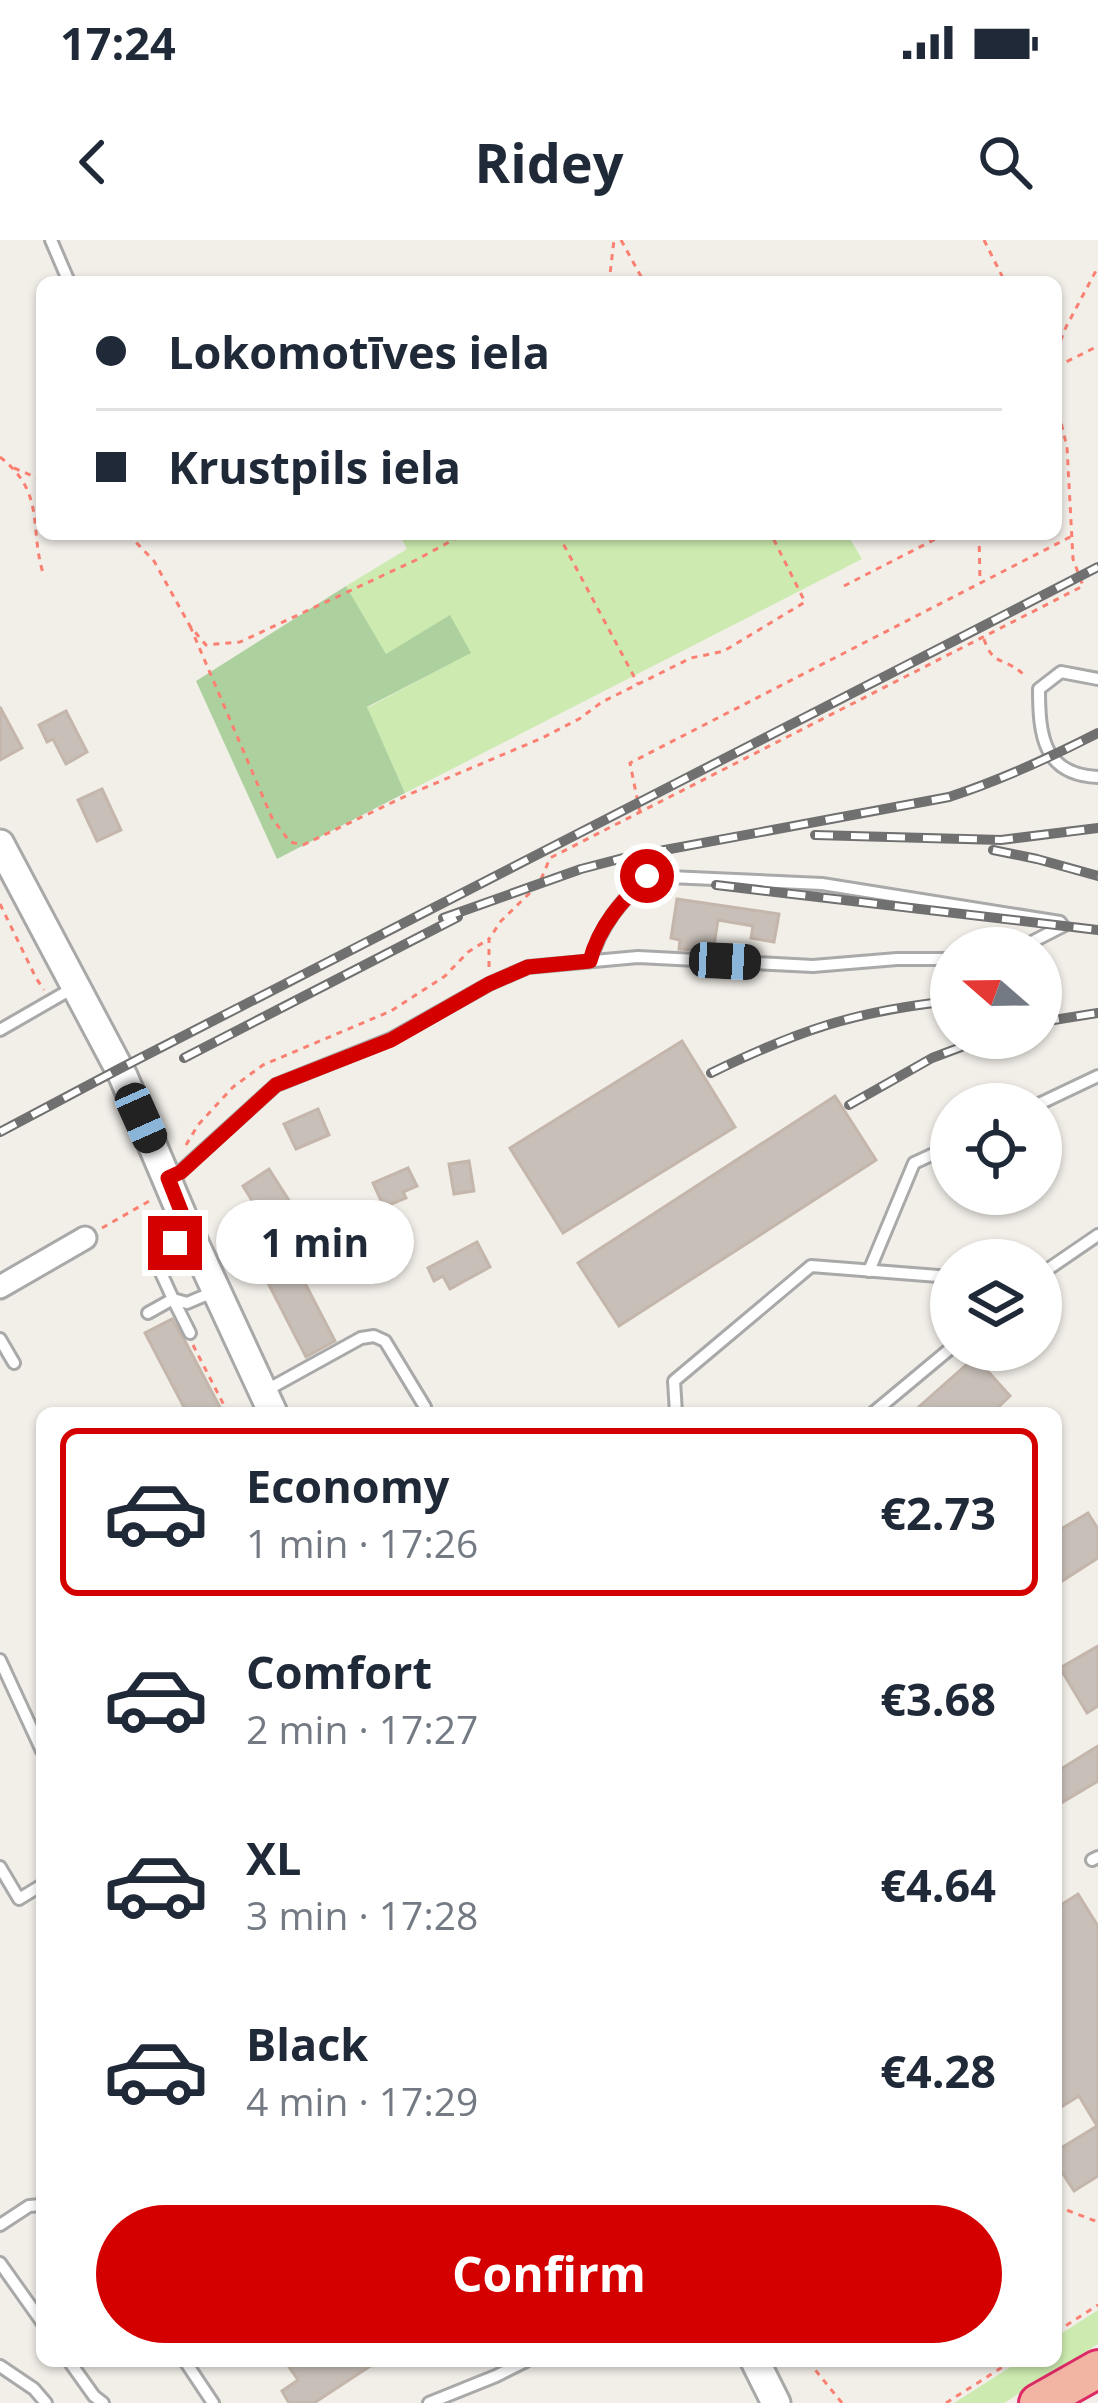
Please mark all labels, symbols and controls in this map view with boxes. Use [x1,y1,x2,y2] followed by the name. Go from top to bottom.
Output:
[60,12,176,73] text: 17:24
[475,125,623,199] text: Ridey
[60,129,126,195] icon: back
[972,129,1038,195] icon: search
[168,321,550,382] text: Lokomotīves iela
[168,436,461,497] text: Krustpils iela
[620,849,674,903] route start
[930,927,1062,1059] north arrow
[930,927,1062,1371] map controls
[688,941,762,981] car
[110,1078,172,1158] car
[930,1083,1062,1215] button: locate
[217,1201,415,1285] callout: 1 min
[261,1215,369,1268] text: 1 min
[148,1216,202,1270] route end
[930,1239,1062,1371] button: layers
[246,1455,449,1516] text: Economy
[102,1458,210,1566] icon: car
[880,1482,996,1543] text: €2.73
[246,1516,478,1569] text: 1 min · 17:26
[246,1641,432,1702] text: Comfort
[102,1644,210,1752] icon: car
[880,1668,996,1729] text: €3.68
[246,1702,478,1755] text: 2 min · 17:27
[246,1827,301,1888] text: XL
[102,1830,210,1938] icon: car
[880,1854,996,1915] text: €4.64
[246,1888,478,1941] text: 3 min · 17:28
[246,2013,368,2074] text: Black
[102,2016,210,2124] icon: car
[880,2040,996,2101] text: €4.28
[246,2074,478,2127] text: 4 min · 17:29
[96,2205,1002,2343] button: Confirm

